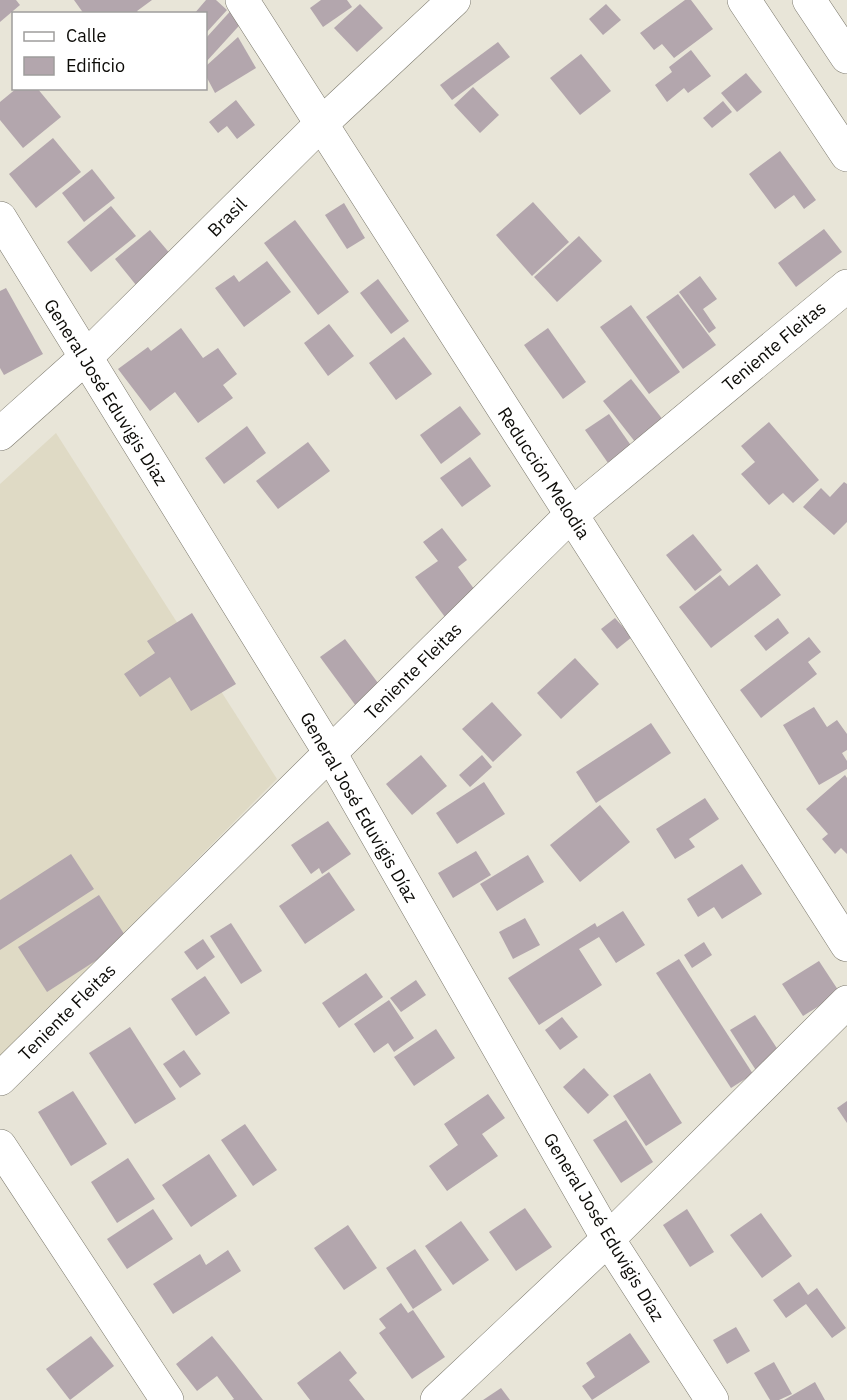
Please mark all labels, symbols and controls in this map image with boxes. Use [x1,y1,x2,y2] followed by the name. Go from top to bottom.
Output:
[12,12,207,90] legend
[66,24,106,47] text: Calle
[66,54,125,77] text: Edificio
[203,193,251,241] street label: Brasil
[39,294,173,490] street label: General José Eduvigis Díaz
[717,296,831,396] street label: Teniente Fleitas
[493,403,595,544] street label: Reducción Melodia
[360,618,466,724] street label: Teniente Fleitas
[295,708,423,906] street label: General José Eduvigis Díaz
[14,959,120,1065] street label: Teniente Fleitas
[539,1129,669,1325] street label: General José Eduvigis Díaz

